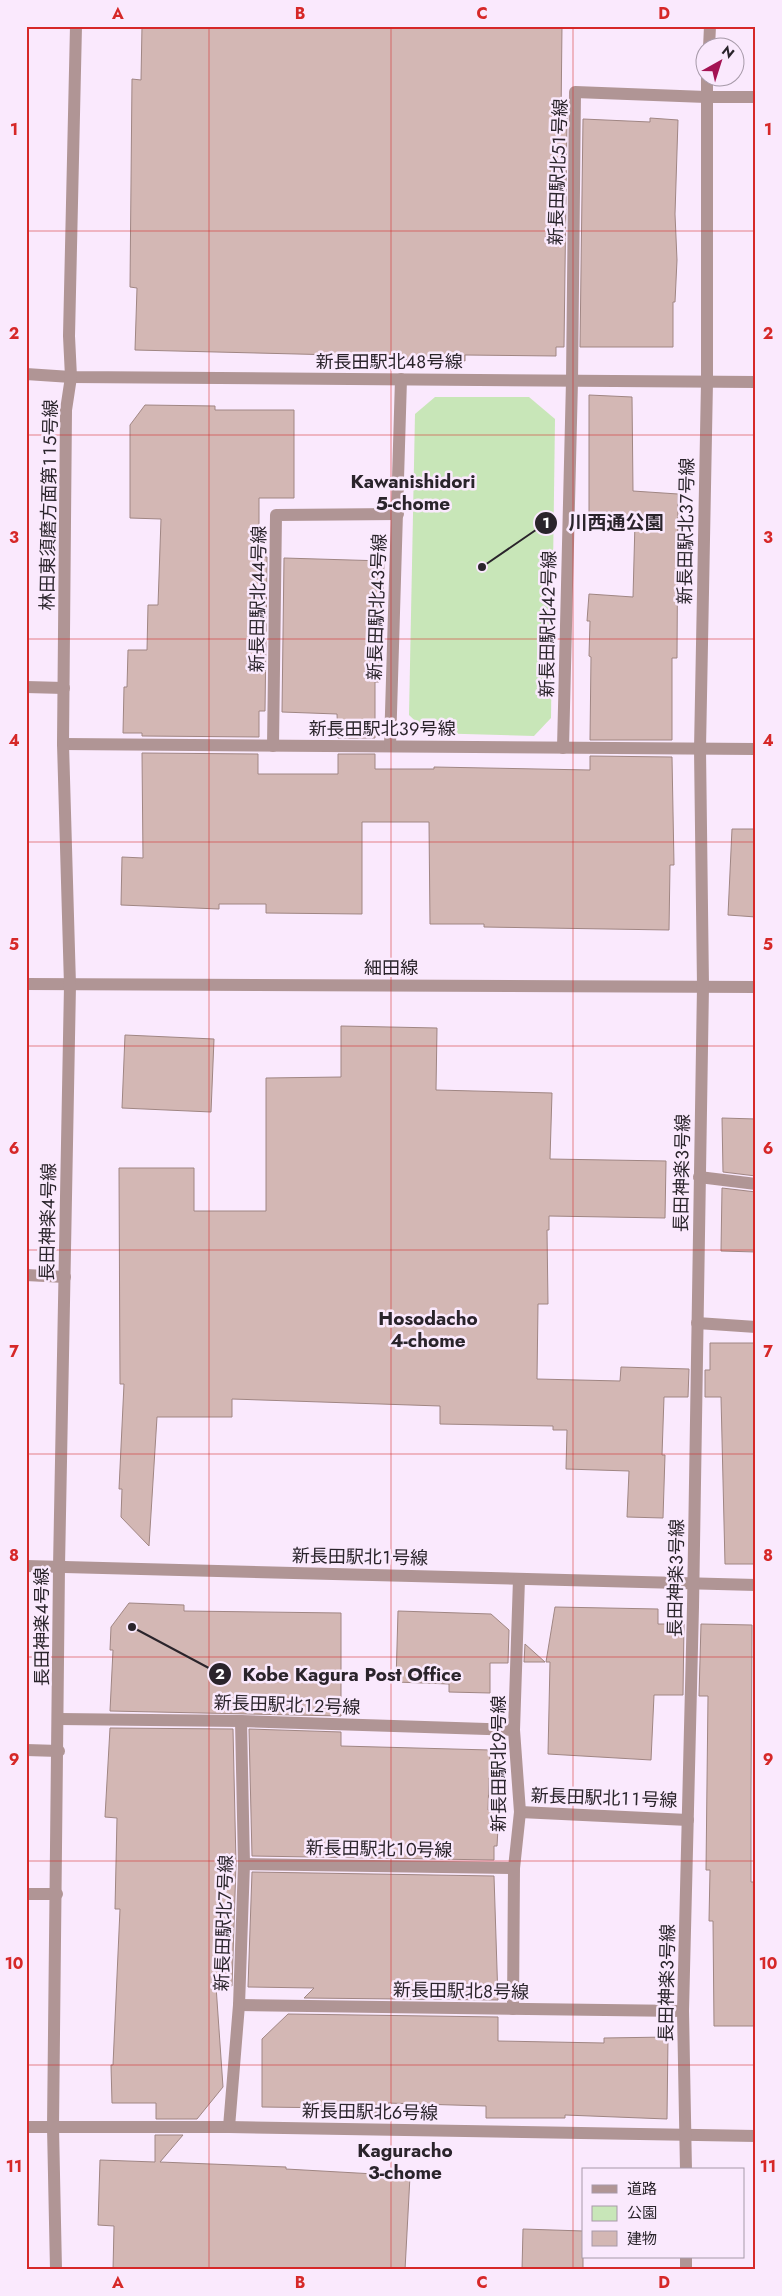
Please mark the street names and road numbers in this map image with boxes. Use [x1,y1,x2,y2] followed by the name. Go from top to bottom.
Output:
[542,98,574,246] street label: 新長田駅北５１号線
[316,349,462,375] street label: 新長田駅北４８号線
[34,399,64,611] street label: 林田東須磨方面第１１５号線
[672,457,700,605] street label: 新長田駅北３７号線
[244,525,272,673] street label: 新長田駅北４４号線
[361,533,393,681] street label: 新長田駅北４３号線
[534,550,562,698] street label: 新長田駅北４２号線
[309,716,455,742] street label: 新長田駅北３９号線
[364,955,418,981] street label: 細田線
[668,1114,696,1232] street label: 長田神楽３号線
[34,1163,62,1281] street label: 長田神楽４号線
[662,1519,690,1637] street label: 長田神楽３号線
[292,1543,428,1571] street label: 新長田駅北１号線
[29,1568,55,1686] street label: 長田神楽４号線
[213,1689,361,1721] street label: 新長田駅北１２号線
[486,1696,512,1832] street label: 新長田駅北９号線
[530,1782,678,1814] street label: 新長田駅北１１号線
[305,1835,453,1863] street label: 新長田駅北１０号線
[209,1854,239,1992] street label: 新長田駅北７号線
[653,1924,681,2042] street label: 長田神楽３号線
[393,1977,529,2005] street label: 新長田駅北８号線
[302,2098,438,2126] street label: 新長田駅北６号線

